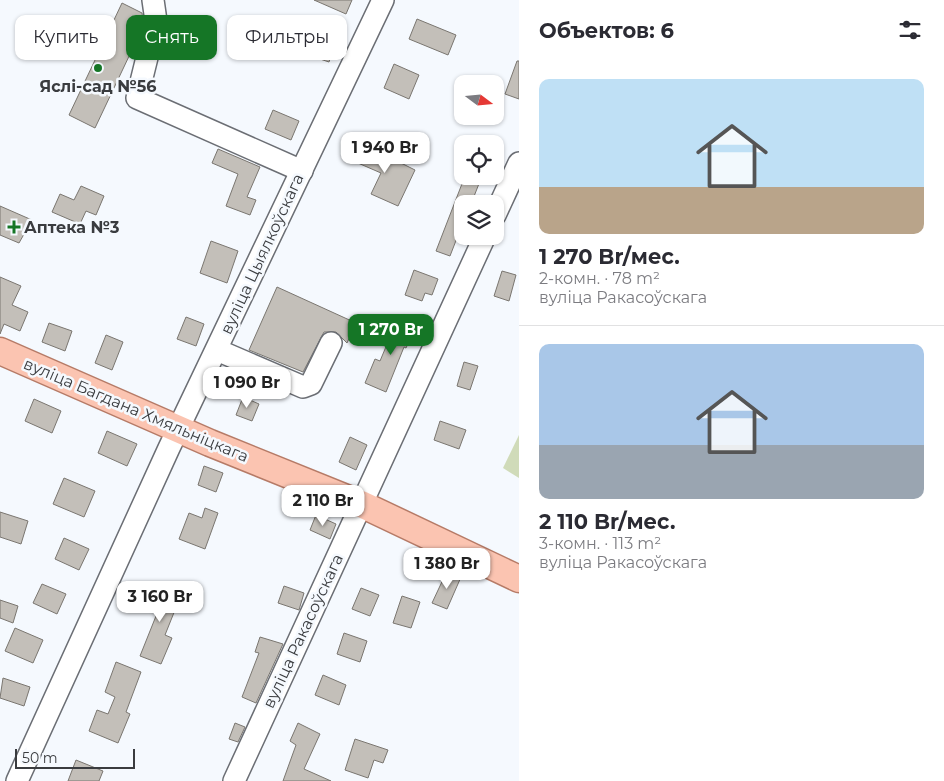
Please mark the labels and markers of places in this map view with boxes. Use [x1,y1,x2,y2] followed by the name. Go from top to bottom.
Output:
[92,62,104,74] marker: Яслі-сад №56
[39,77,157,96] place label: Яслі-сад №56
[333,132,437,174] pin: 1 940 Br
[24,218,119,237] place label: Аптека №3
[8,221,20,233] marker: Аптека №3
[339,314,443,356] pin: 1 270 Br
[195,366,299,409] pin: 1 090 Br
[271,484,375,527] pin: 2 110 Br
[395,548,499,590] pin: 1 380 Br
[108,580,212,623] pin: 3 160 Br

